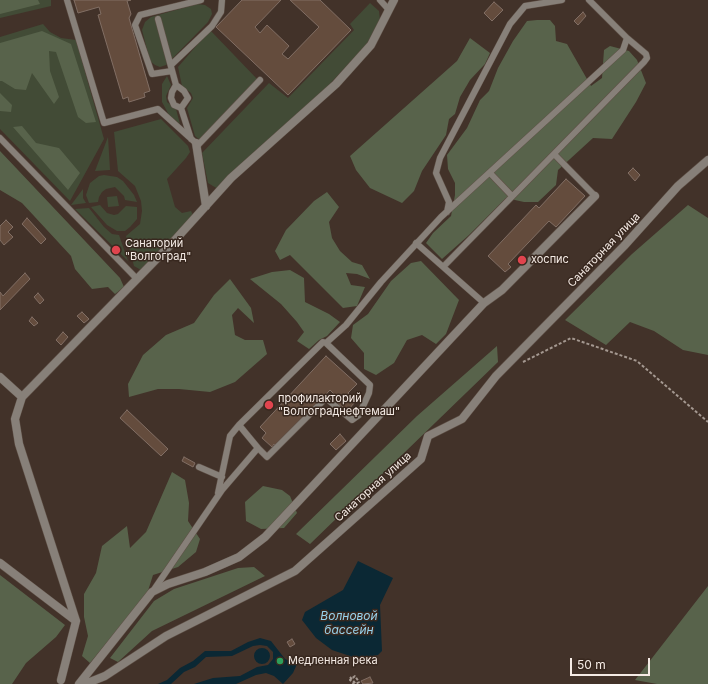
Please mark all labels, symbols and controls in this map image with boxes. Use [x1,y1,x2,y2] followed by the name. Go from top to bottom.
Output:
[565,210,643,290] street label: Санаторная улица
[125,237,191,263] place label: Санаторий "Волгоград"
[110,244,122,256] marker: Санаторий "Волгоград"
[531,253,569,267] place label: хоспис
[516,254,528,266] marker: хоспис
[278,392,400,418] place label: профилакторий "Волгограднефтемаш"
[263,399,275,411] marker: профилакторий "Волгограднефтемаш"
[332,449,414,525] street label: Санаторная улица
[320,609,378,637] water label: Волновой бассейн
[572,650,652,676] scale bar
[288,654,378,668] place label: Медленная река
[275,656,285,666] marker: Медленная река
[577,657,606,672] text: 50 m

